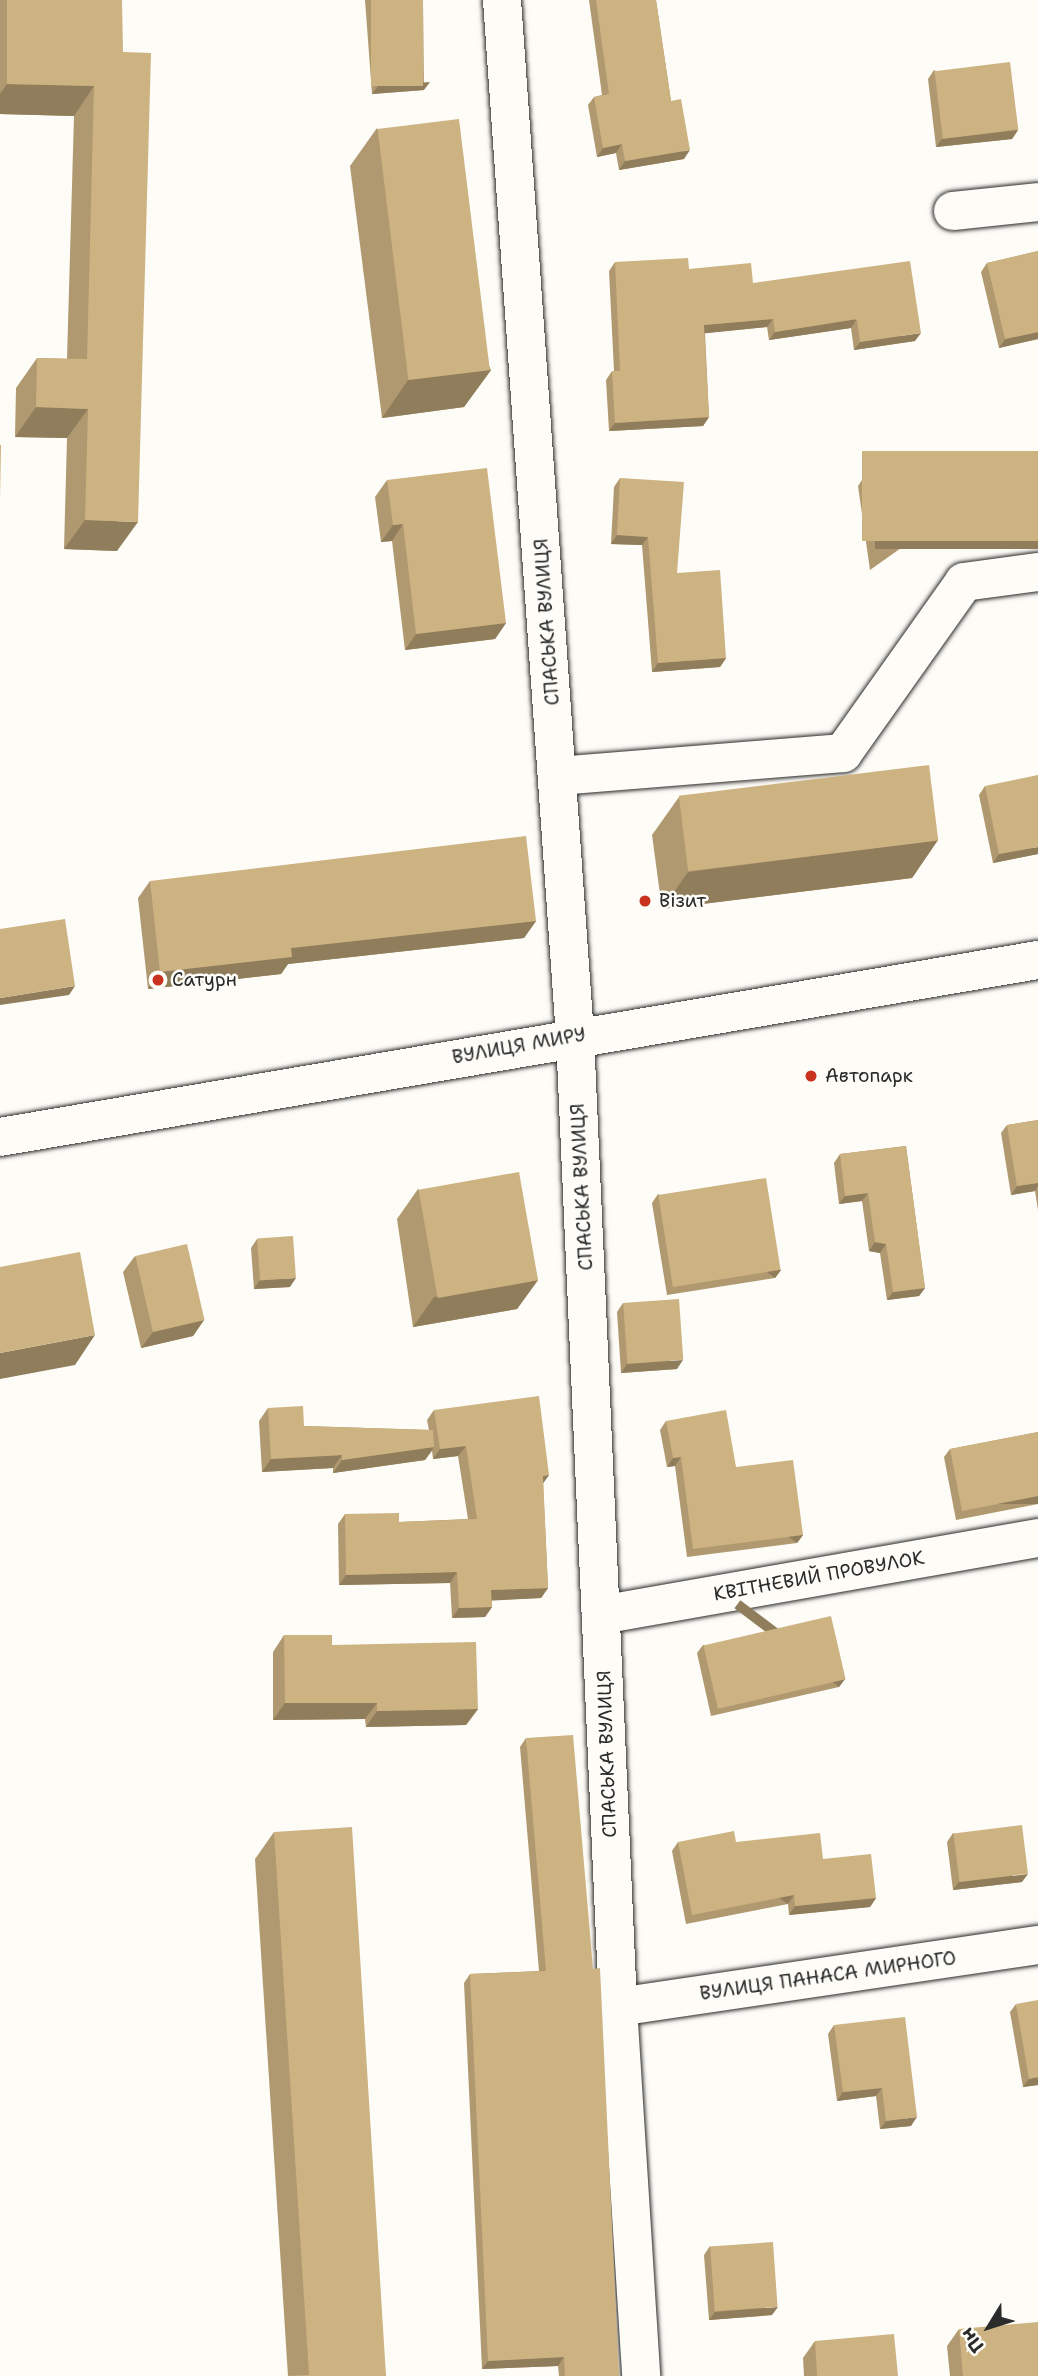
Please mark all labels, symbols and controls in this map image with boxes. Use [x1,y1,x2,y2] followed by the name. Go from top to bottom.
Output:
[530,538,564,706] street label: СПАСЬКА ВУЛИЦЯ
[659,890,706,912] place label: Візит
[637,893,653,909] marker: Візит
[172,969,237,991] place label: Сатурн
[150,972,166,988] marker: Сатурн
[450,1023,588,1069] street label: ВУЛИЦЯ МИРУ
[825,1065,913,1087] place label: Автопарк
[803,1068,819,1084] marker: Автопарк
[566,1103,598,1271] street label: СПАСЬКА ВУЛИЦЯ
[712,1546,926,1606] street label: КВІТНЕВИЙ ПРОВУЛОК
[593,1670,621,1838] street label: СПАСЬКА ВУЛИЦЯ
[698,1947,958,2005] street label: ВУЛИЦЯ ПАНАСА МИРНОГО
[954,2292,1024,2362] north arrow
[954,2323,990,2358] text: Пн

